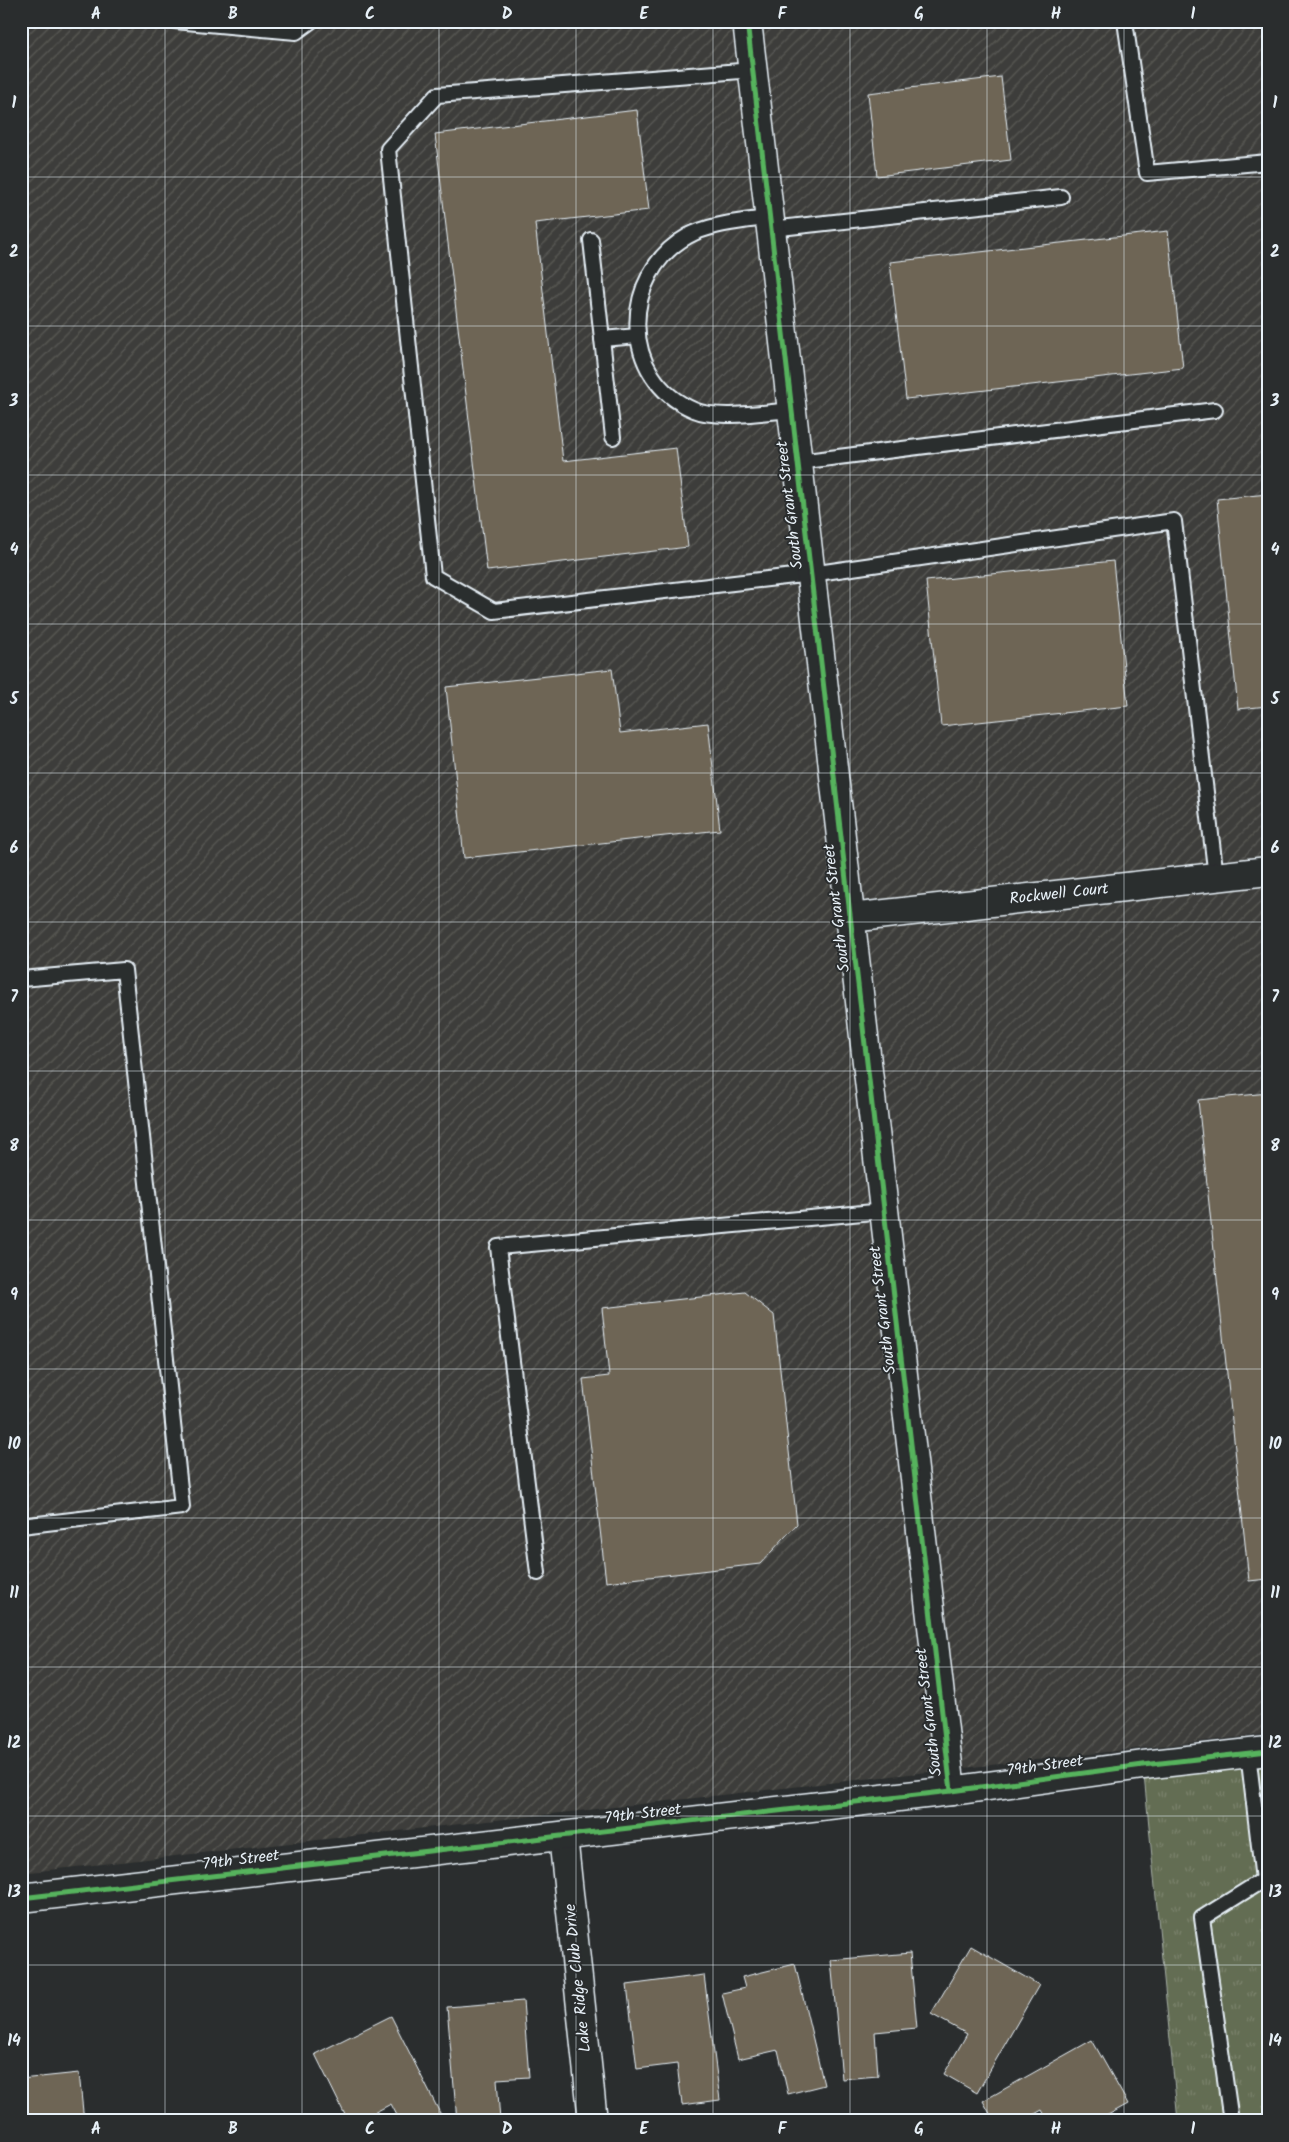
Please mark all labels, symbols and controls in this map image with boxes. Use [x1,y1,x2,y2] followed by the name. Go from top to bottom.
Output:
[91,2,101,27] text: A
[228,2,238,27] text: B
[365,2,375,27] text: C
[502,2,513,27] text: D
[640,2,650,27] text: E
[778,2,788,27] text: F
[914,2,924,27] text: G
[1051,2,1061,27] text: H
[1191,2,1196,27] text: I
[12,91,17,116] text: 1
[1273,91,1278,116] text: 1
[9,240,19,265] text: 2
[1270,240,1280,265] text: 2
[9,389,19,414] text: 3
[1270,389,1280,414] text: 3
[770,439,810,571] street label: South Grant Street
[10,538,19,563] text: 4
[1271,538,1280,563] text: 4
[9,687,20,712] text: 5
[1270,687,1281,712] text: 5
[10,836,19,861] text: 6
[1271,836,1280,861] text: 6
[817,842,857,974] street label: South Grant Street
[1008,876,1111,912] street label: Rockwell Court
[10,985,18,1010] text: 7
[1271,985,1279,1010] text: 7
[9,1134,19,1159] text: 8
[1270,1134,1280,1159] text: 8
[863,1244,903,1376] street label: South Grant Street
[10,1283,18,1308] text: 9
[1271,1283,1279,1308] text: 9
[7,1432,21,1457] text: 10
[1268,1432,1282,1457] text: 10
[9,1581,19,1606] text: 11
[1270,1581,1280,1606] text: 11
[909,1646,949,1778] street label: South Grant Street
[7,1731,21,1756] text: 12
[1268,1731,1282,1756] text: 12
[1005,1748,1086,1784] street label: 79th Street
[603,1797,684,1831] street label: 79th Street
[201,1843,282,1877] street label: 79th Street
[7,1880,21,1905] text: 13
[1268,1880,1282,1905] text: 13
[558,1903,598,2053] street label: Lake Ridge Club Drive
[7,2029,21,2054] text: 14
[1268,2029,1282,2054] text: 14
[91,2117,101,2142] text: A
[228,2117,238,2142] text: B
[365,2117,375,2142] text: C
[502,2117,513,2142] text: D
[640,2117,650,2142] text: E
[778,2117,788,2142] text: F
[914,2117,924,2142] text: G
[1051,2117,1061,2142] text: H
[1191,2117,1196,2142] text: I

